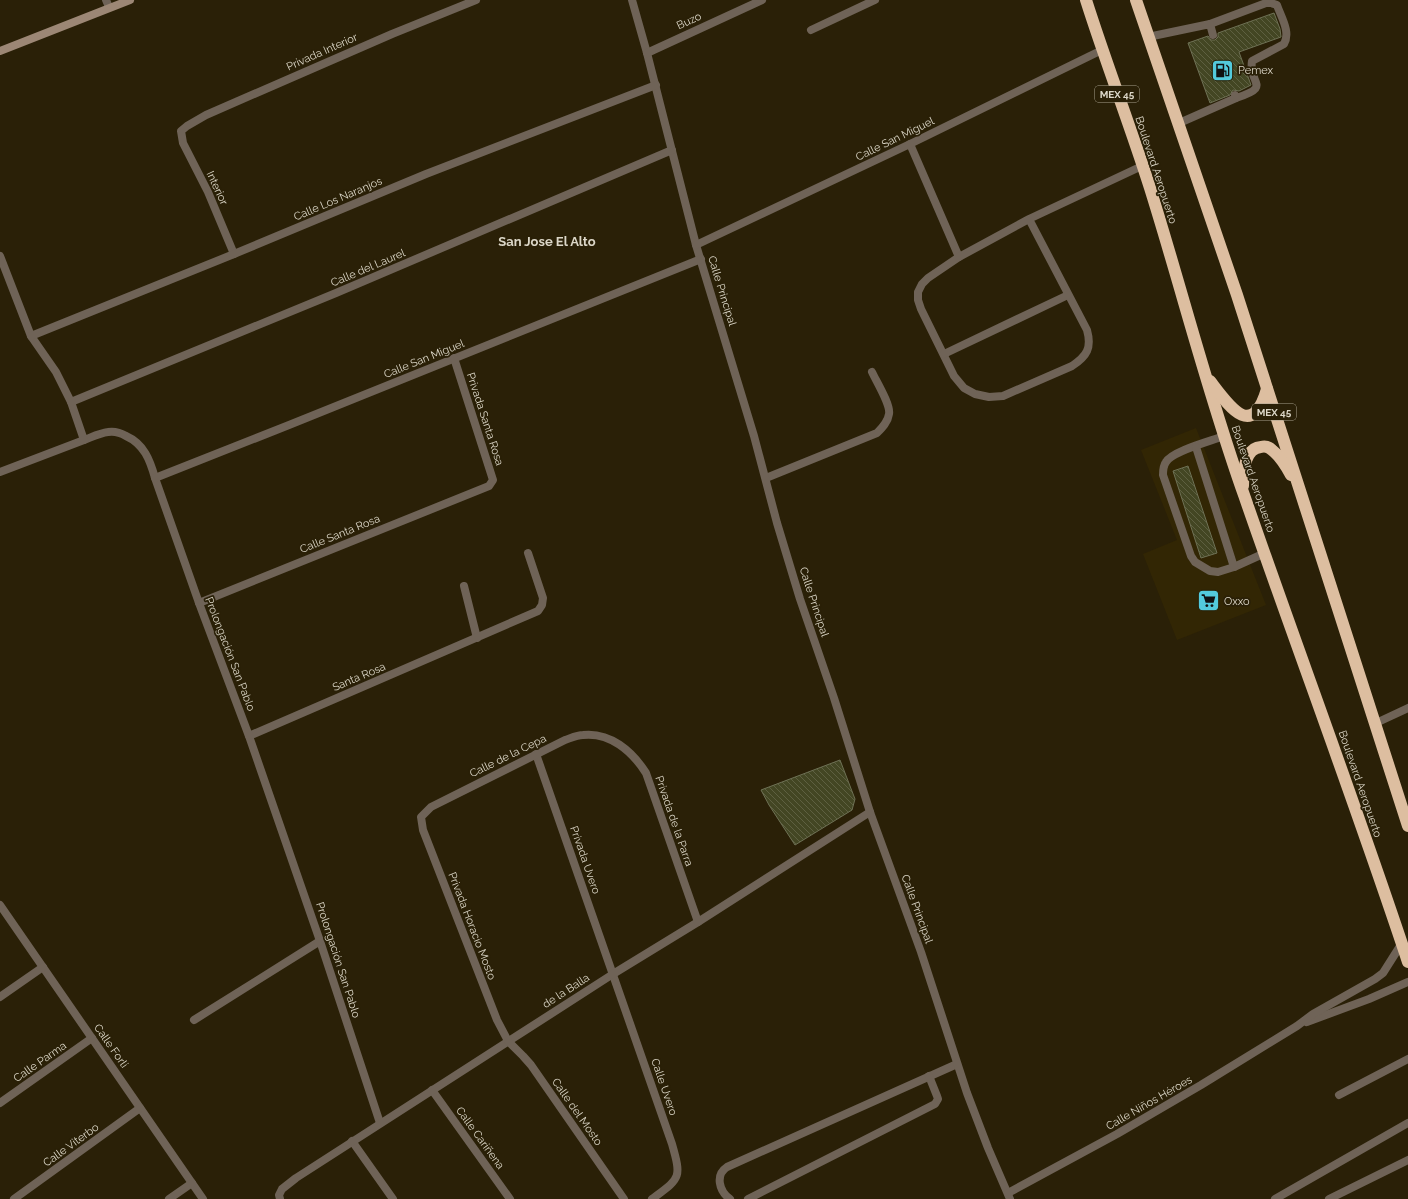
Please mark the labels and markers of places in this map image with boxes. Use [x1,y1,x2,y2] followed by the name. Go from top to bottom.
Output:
[1209,57,1235,83] fuel station icon: Pemex
[1238,64,1274,77] place label: Pemex
[1196,588,1222,614] supermarket icon: Oxxo
[1224,595,1250,608] place label: Oxxo

